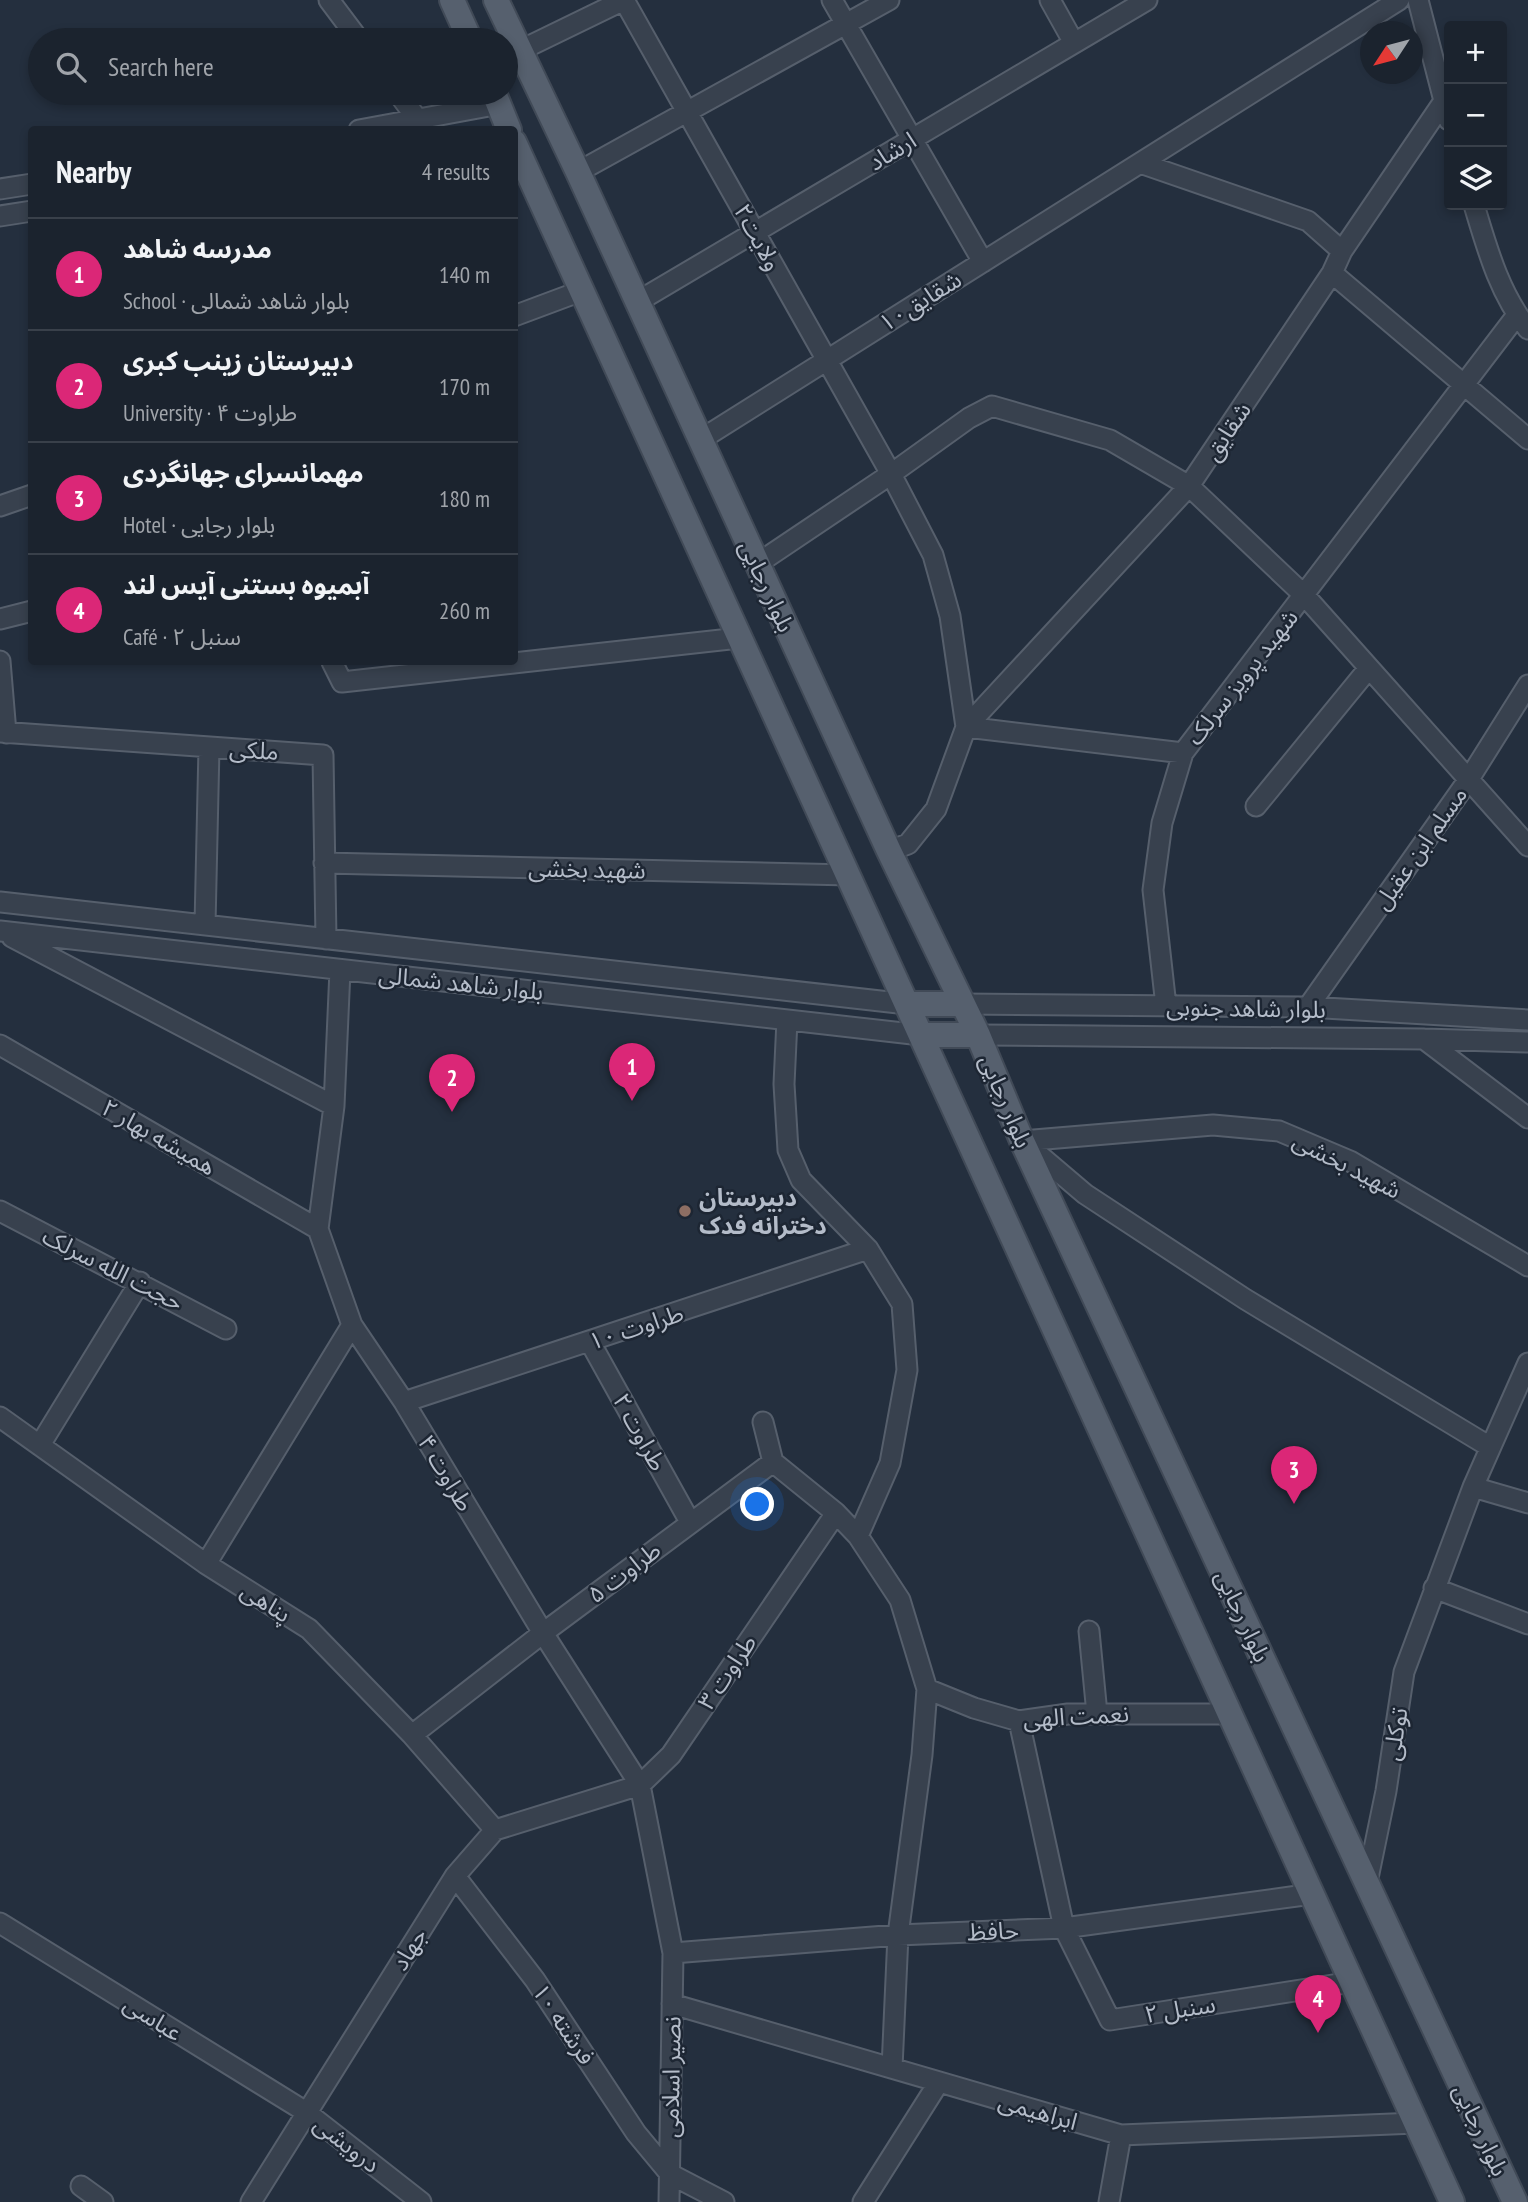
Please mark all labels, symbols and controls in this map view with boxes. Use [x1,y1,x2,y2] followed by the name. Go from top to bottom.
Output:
[1360,21,1423,84] north arrow
[1444,21,1507,210] map controls
[1444,21,1507,84] button: +
[28,28,518,105] search box
[52,48,90,86] icon: search
[108,50,214,83] text: Search here
[1444,84,1507,147] button: −
[862,125,922,177] street label: ارشاد
[1444,147,1507,210] button: layers
[56,152,131,191] text: Nearby
[422,157,490,186] text: 4 results
[727,198,789,276] street label: ولایت۲
[123,232,272,265] text: مدرسه شاهد
[74,260,85,289] text: 1
[439,260,490,289] text: 140 m
[873,264,967,338] street label: شقایق۱۰
[123,286,350,315] text: School · بلوار شاهد شمالی
[123,344,353,377] text: دبیرستان زینب کبری
[74,372,85,401] text: 2
[439,372,490,401] text: 170 m
[1196,396,1258,466] street label: شقایق
[123,398,297,427] text: University · طراوت ۴
[123,456,364,489] text: مهمانسرای جهانگردی
[74,484,85,513] text: 3
[439,484,490,513] text: 180 m
[123,510,275,539] text: Hotel · بلوار رجایی
[732,535,802,637] street label: بلوار رجایی
[123,568,370,601] text: آبمیوه بستنی آیس لند
[74,596,85,625] text: 4
[439,596,490,625] text: 260 m
[1179,603,1305,751] street label: شهید پرویز سرلک
[123,622,241,651] text: Café · سنبل ۲
[228,733,280,767] street label: ملکی
[1366,780,1476,917] street label: مسلم ابن عقیل
[528,852,646,886] street label: شهید بخشی
[377,959,545,1007] street label: بلوار شاهد شمالی
[1166,991,1326,1025] street label: بلوار شاهد جنوبی
[609,1043,655,1101] pin: 1
[973,1050,1039,1152] street label: بلوار رجایی
[429,1054,475,1112] pin: 2
[96,1092,222,1182] street label: همیشه بهار ۲
[1288,1124,1406,1206] street label: شهید بخشی
[699,1182,827,1241] place label: دبیرستان دخترانه فدک
[677,1203,693,1219] marker: دبیرستان دخترانه فدک
[37,1220,189,1318] street label: حجت الله سرلک
[585,1297,687,1357] street label: طراوت ۱۰
[606,1388,674,1476] street label: طراوت ۲
[411,1429,481,1517] street label: طراوت ۴
[1271,1446,1317,1504] pin: 3
[740,1487,774,1521] your location
[581,1534,667,1610] street label: طراوت ۵
[1208,1565,1278,1667] street label: بلوار رجایی
[235,1575,297,1630] street label: پناهی
[691,1628,763,1716] street label: طراوت ۳
[1022,1698,1130,1734] street label: نعمت الهی
[1376,1705,1414,1763] street label: توکلی
[967,1915,1019,1947] street label: حافظ
[384,1922,434,1976] street label: جهاد
[1295,1975,1341,2033] pin: 4
[526,1977,602,2071] street label: فرشته ۱۰
[118,1988,188,2048] street label: عباسی
[1142,1988,1218,2030] street label: سنبل ۲
[654,2016,688,2138] street label: نصیر اسلامی
[1446,2079,1516,2181] street label: بلوار رجایی
[995,2085,1081,2137] street label: ابراهیمی
[307,2108,387,2180] street label: درویشی

